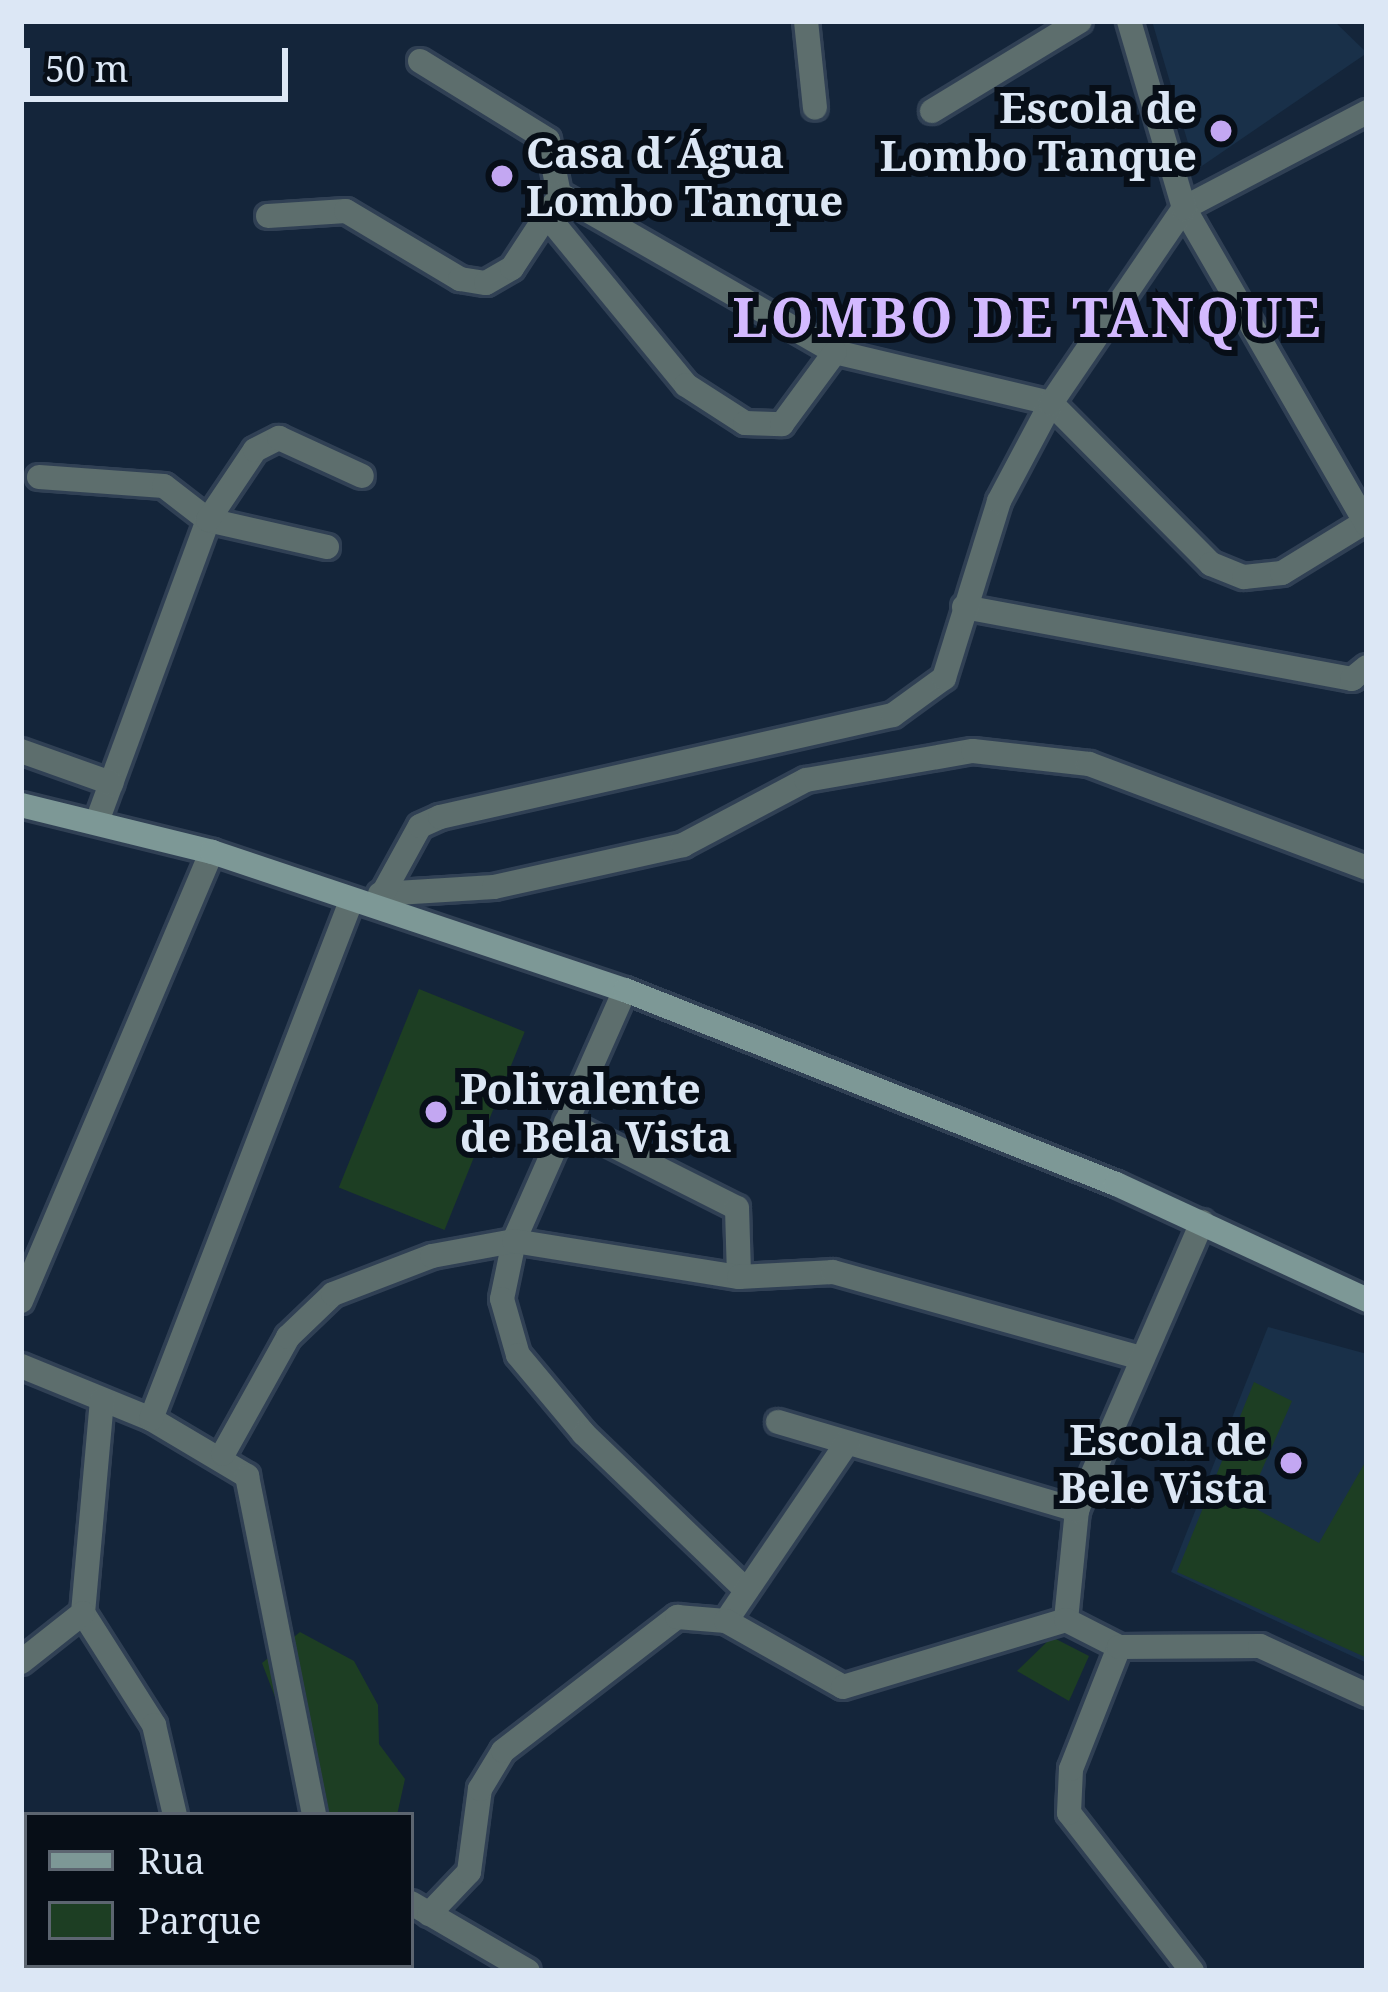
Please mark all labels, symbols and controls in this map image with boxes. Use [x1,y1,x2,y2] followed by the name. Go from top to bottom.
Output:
[30,24,294,98] scale bar
[45,44,129,93] text: 50 m
[880,82,1197,180] place label: Escola de Lombo Tanque
[1208,118,1234,144] marker: Escola de Lombo Tanque
[526,127,843,225] place label: Casa d´Água Lombo Tanque
[489,163,515,189] marker: Casa d´Água Lombo Tanque
[732,284,1324,348] district label: LOMBO DE TANQUE
[460,1063,732,1162] place label: Polivalente de Bela Vista
[423,1099,449,1125] marker: Polivalente de Bela Vista
[1059,1414,1267,1512] place label: Escola de Bele Vista
[1278,1450,1304,1476] marker: Escola de Bele Vista
[24,1812,414,1968] legend
[138,1836,205,1885] text: Rua
[138,1896,261,1945] text: Parque

